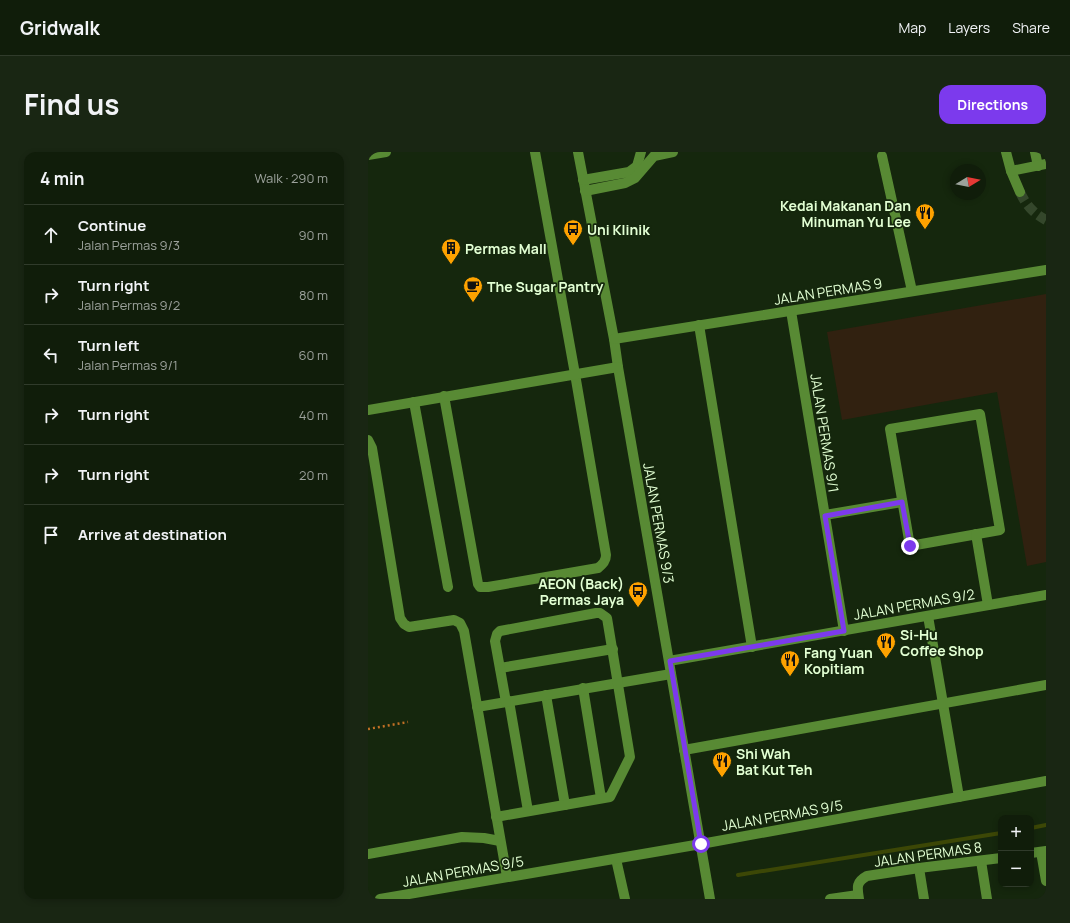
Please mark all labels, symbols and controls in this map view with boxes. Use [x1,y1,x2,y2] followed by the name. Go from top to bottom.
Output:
[20,15,100,41] text: Gridwalk
[898,18,926,37] text: Map
[948,18,990,37] text: Layers
[1012,18,1050,37] text: Share
[24,85,119,123] text: Find us
[939,85,1046,124] button: Directions
[950,164,986,200] north arrow
[40,167,84,190] text: 4 min
[255,169,328,187] text: Walk · 290 m
[780,196,911,231] place label: Kedai Makanan Dan Minuman Yu Lee
[914,202,936,230] restaurant icon: Kedai Makanan Dan Minuman Yu Lee
[78,215,146,236] text: Continue
[562,218,584,246] bus stop icon: Uni Klinik
[587,220,650,239] place label: Uni Klinik
[40,224,62,246] icon: ahead
[298,226,328,244] text: 90 m
[78,236,180,254] text: Jalan Permas 9/3
[440,237,462,265] building icon: Permas Mall
[465,239,547,258] place label: Permas Mall
[773,273,883,309] street label: JALAN PERMAS 9
[78,275,149,296] text: Turn right
[462,275,484,303] cafe icon: The Sugar Pantry
[487,277,603,296] place label: The Sugar Pantry
[40,284,62,306] icon: right
[299,286,328,304] text: 80 m
[78,296,180,314] text: Jalan Permas 9/2
[78,335,140,356] text: Turn left
[40,344,62,366] icon: left
[298,346,328,364] text: 60 m
[78,356,178,374] text: Jalan Permas 9/1
[806,372,844,494] street label: JALAN PERMAS 9/1
[40,404,62,426] icon: right
[78,404,149,425] text: Turn right
[299,406,328,424] text: 40 m
[639,461,679,585] street label: JALAN PERMAS 9/3
[40,464,62,486] icon: right
[78,464,149,485] text: Turn right
[299,466,328,484] text: 20 m
[40,524,62,546] icon: arrive
[78,524,227,545] text: Arrive at destination
[901,537,919,555] route end
[538,574,624,609] place label: AEON (Back) Permas Jaya
[627,580,649,608] bus stop icon: AEON (Back) Permas Jaya
[852,584,976,624] street label: JALAN PERMAS 9/2
[900,625,984,660] place label: Si-Hu Coffee Shop
[875,631,897,659] restaurant icon: Si-Hu Coffee Shop
[804,643,873,678] place label: Fang Yuan Kopitiam
[779,649,801,677] restaurant icon: Fang Yuan Kopitiam
[736,744,813,779] place label: Shi Wah Bat Kut Teh
[711,750,733,778] restaurant icon: Shi Wah Bat Kut Teh
[720,795,844,835] street label: JALAN PERMAS 9/5
[998,815,1034,887] map controls
[998,815,1034,851] button: +
[692,835,710,853] route start
[873,837,983,871] street label: JALAN PERMAS 8
[401,851,525,891] street label: JALAN PERMAS 9/5
[998,851,1034,887] button: −

